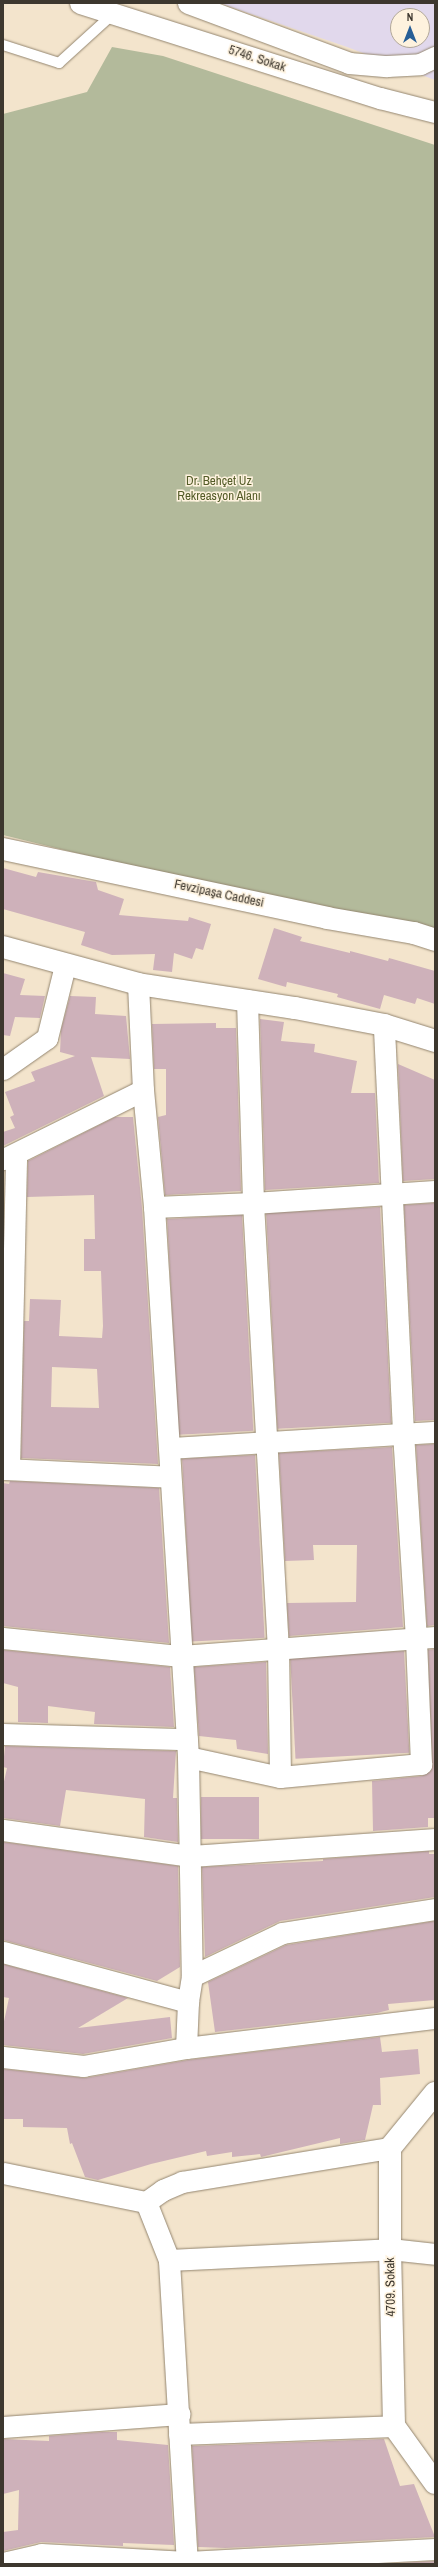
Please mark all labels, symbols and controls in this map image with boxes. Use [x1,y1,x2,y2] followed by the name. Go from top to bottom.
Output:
[390,8,430,48] north arrow
[407,10,413,24] text: N
[226,42,288,76] street label: 5746. Sokak
[177,474,261,505] park label: Dr. Behçet Uz Rekreasyon Alanı
[173,877,265,911] street label: Fevzipaşa Caddesi
[383,2257,399,2317] street label: 4709. Sokak

